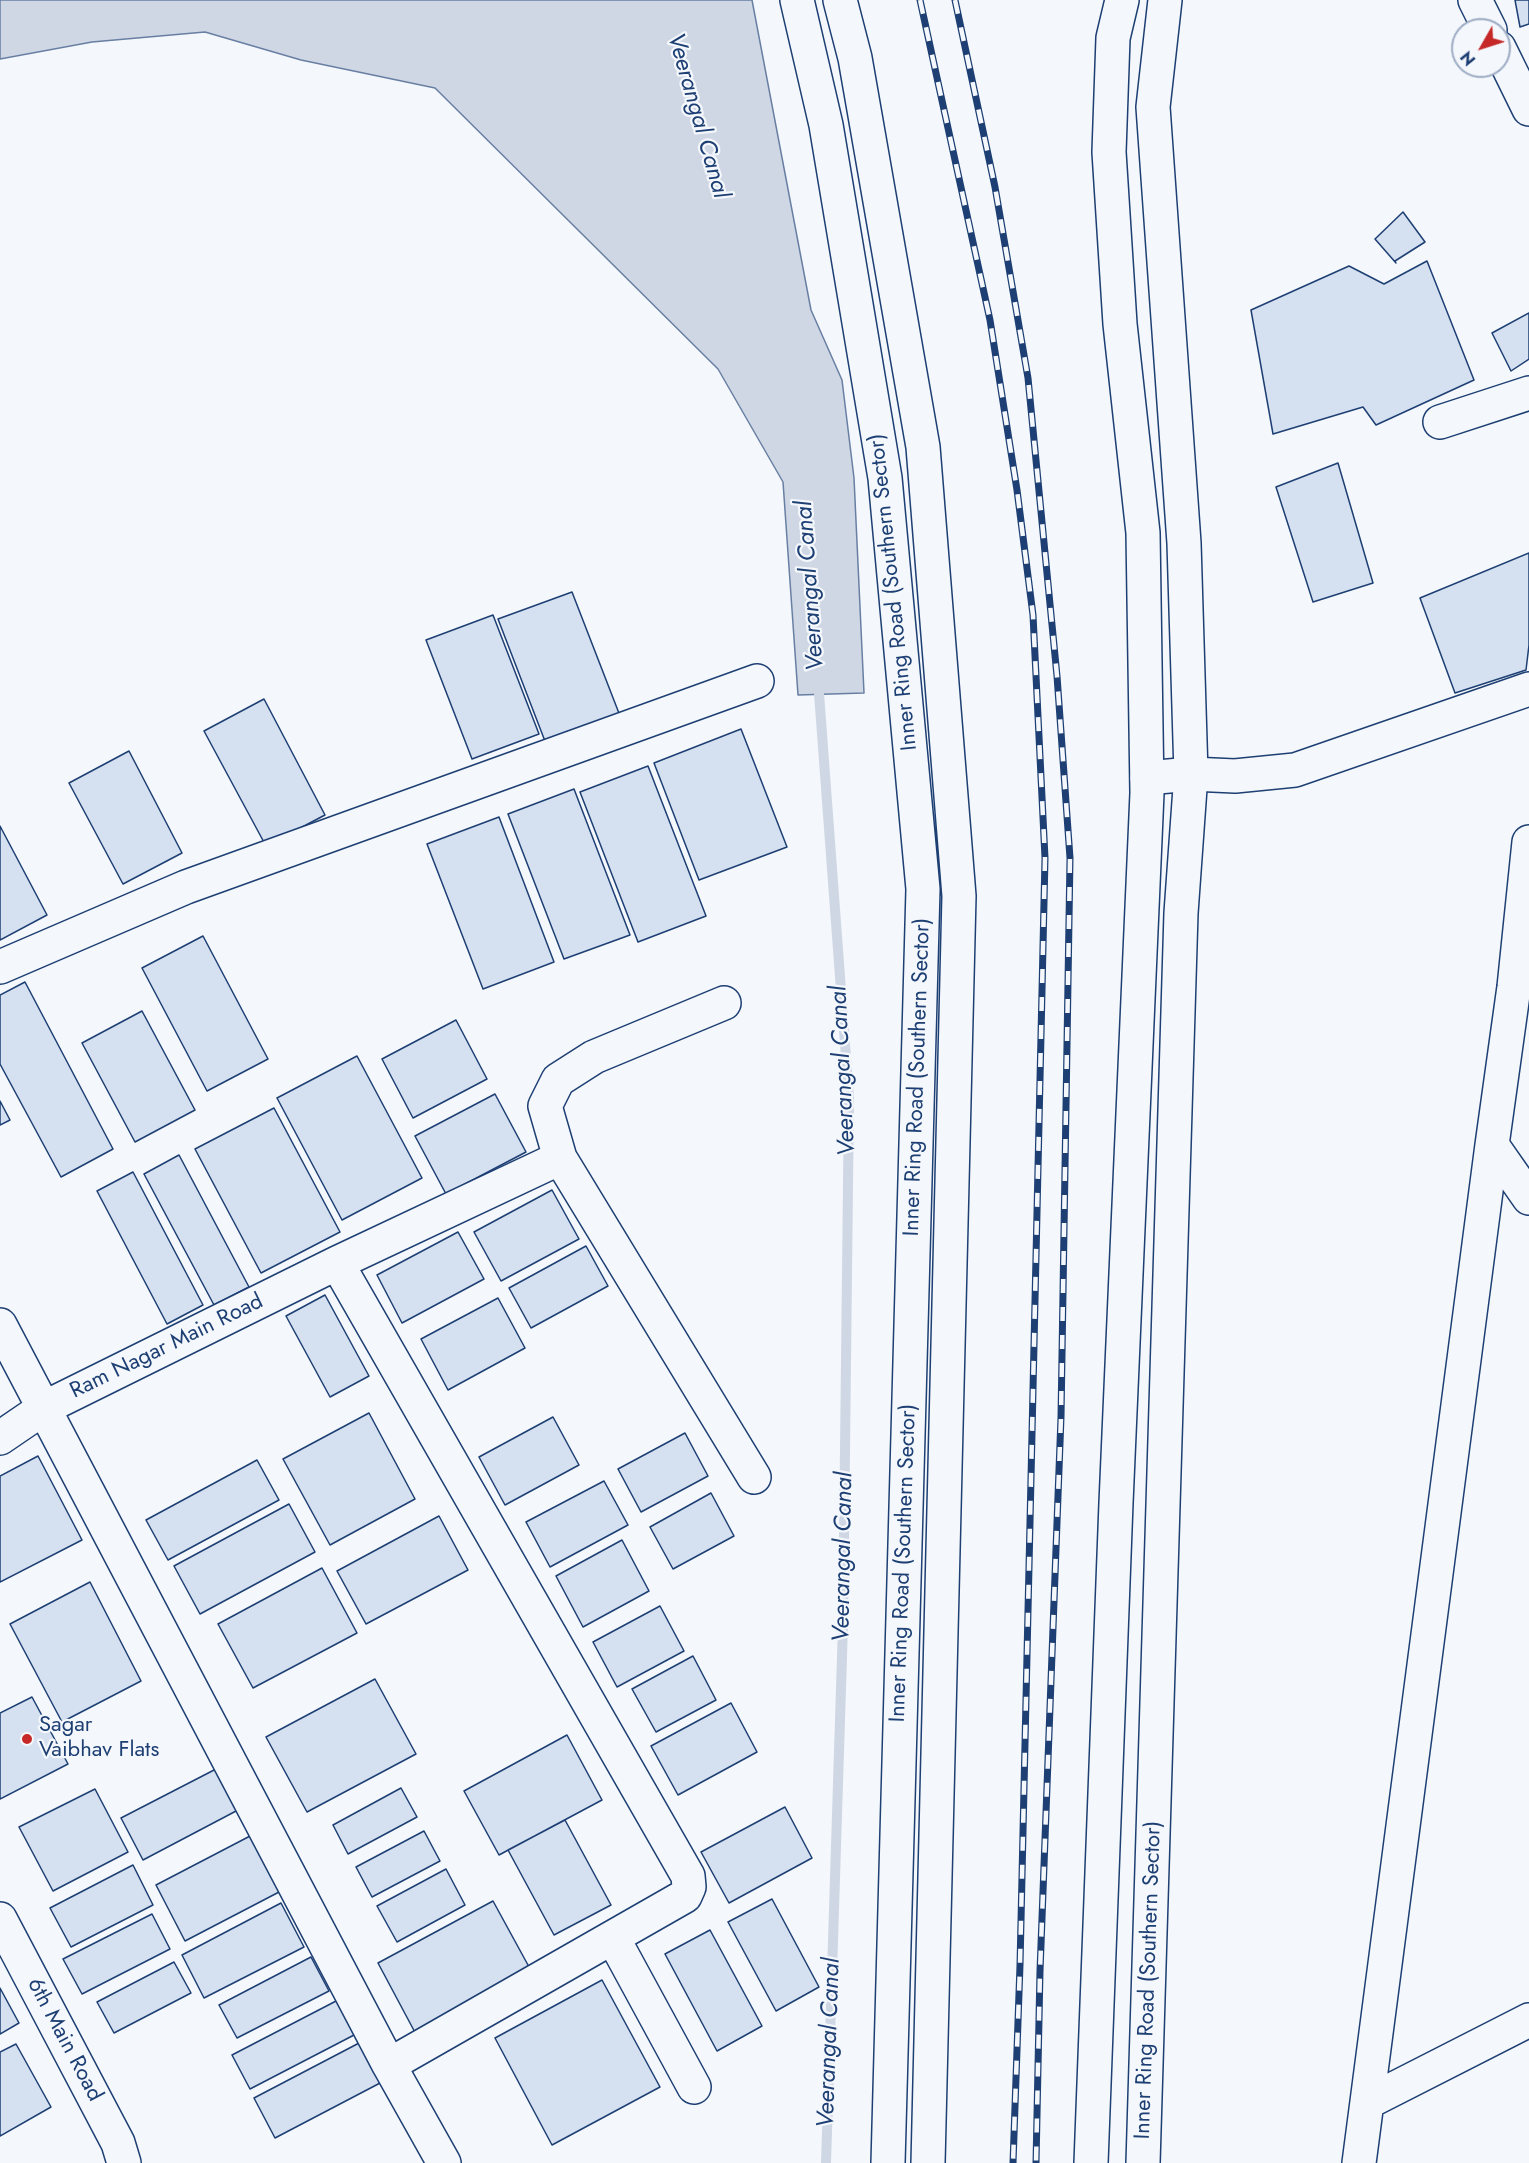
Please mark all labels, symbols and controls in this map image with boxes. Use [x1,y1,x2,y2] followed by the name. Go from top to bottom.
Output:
[1451,18,1511,78] north arrow
[660,30,734,202] water label: Veerangal Canal
[1455,46,1481,71] text: N
[864,432,924,752] street label: Inner Ring Road (Southern Sector)
[791,500,831,672] water label: Veerangal Canal
[899,917,937,1237] street label: Inner Ring Road (Southern Sector)
[825,985,863,1157] water label: Veerangal Canal
[66,1289,268,1405] street label: Ram Nagar Main Road
[885,1403,923,1723] street label: Inner Ring Road (Southern Sector)
[828,1472,860,1642] water label: Veerangal Canal
[39,1713,159,1765] place label: Sagar Vaibhav Flats
[20,1732,34,1746] marker: Sagar Vaibhav Flats
[1130,1820,1168,2140] street label: Inner Ring Road (Southern Sector)
[813,1957,847,2129] water label: Veerangal Canal
[20,1974,108,2106] street label: 6th Main Road

